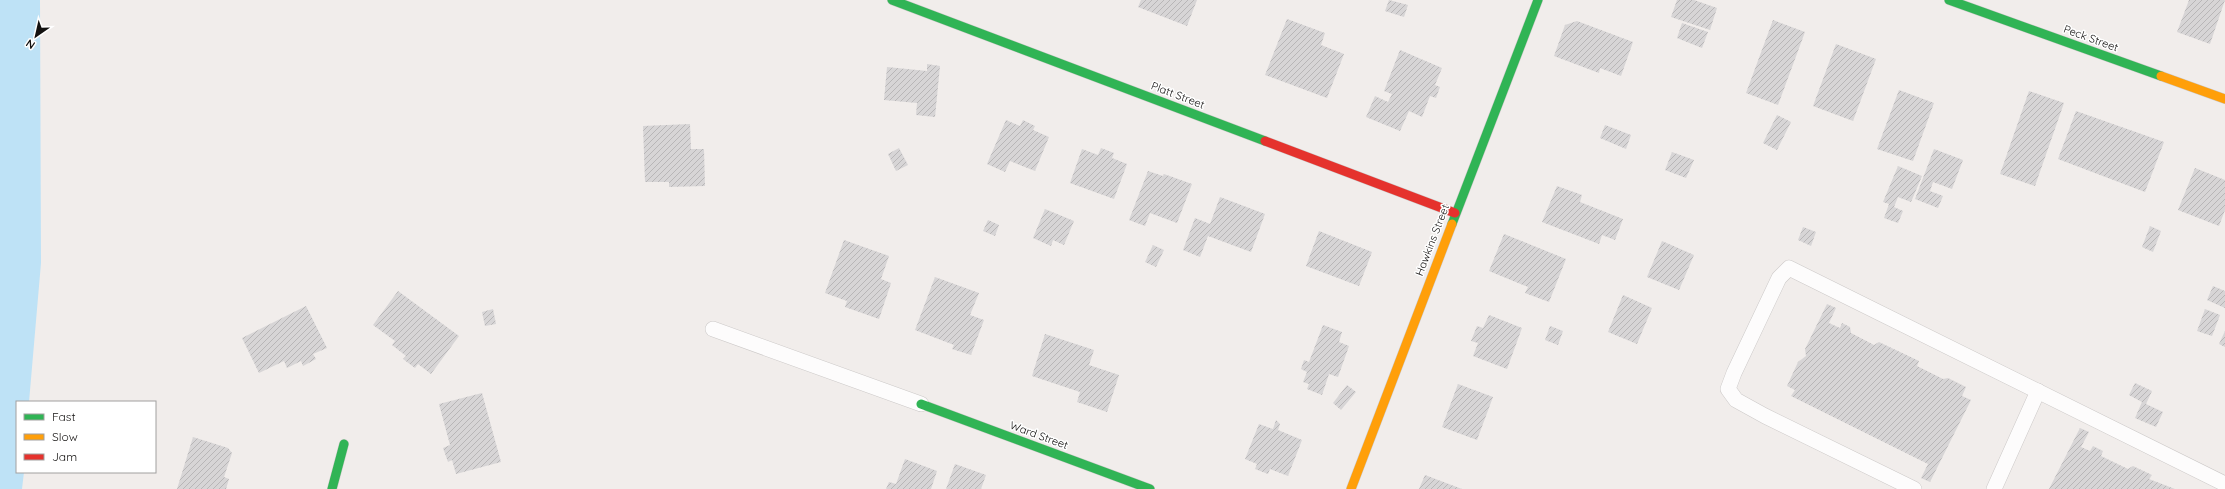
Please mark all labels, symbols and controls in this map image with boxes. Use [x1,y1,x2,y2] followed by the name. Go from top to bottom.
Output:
[16,16,56,56] north arrow
[2062,22,2121,54] street label: Peck Street
[23,36,38,52] text: N
[1149,78,1207,112] street label: Platt Street
[1412,202,1452,278] street label: Hawkins Street
[16,401,156,473] legend
[52,409,76,424] text: Fast
[1008,418,1070,452] street label: Ward Street
[52,429,78,444] text: Slow
[52,449,77,464] text: Jam

